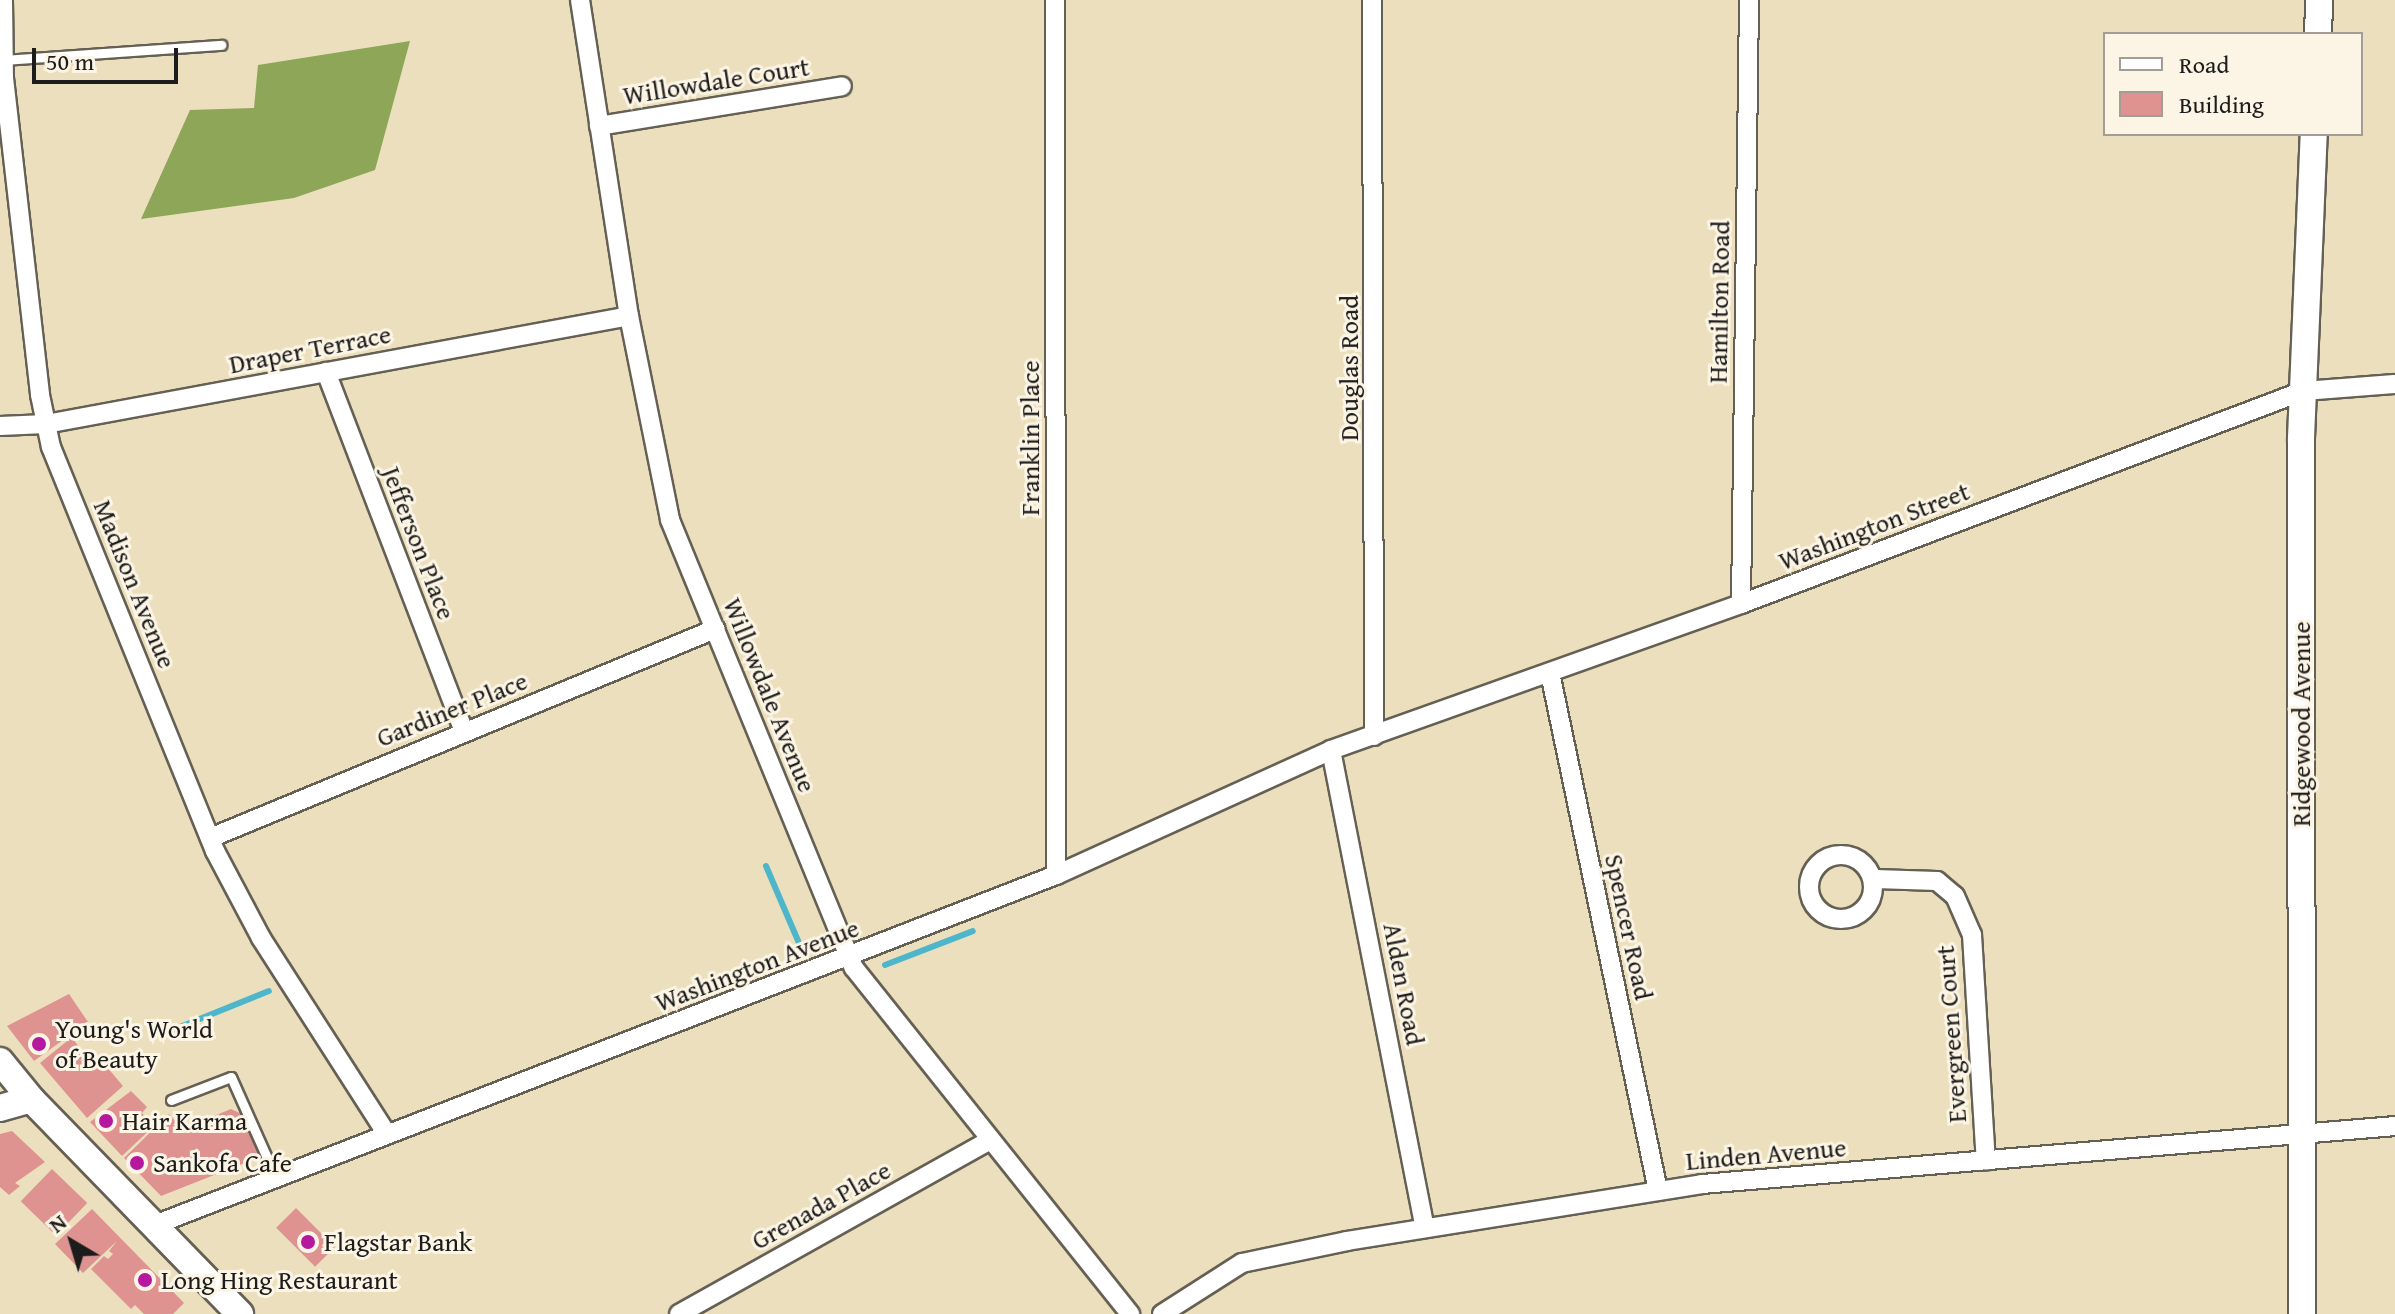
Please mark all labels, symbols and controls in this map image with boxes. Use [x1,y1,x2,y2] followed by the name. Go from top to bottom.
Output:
[36,32,182,82] scale bar
[2103,32,2363,136] legend
[46,44,94,79] text: 50 m
[2179,47,2229,82] text: Road
[621,51,811,111] street label: Willowdale Court
[2179,87,2264,122] text: Building
[1702,220,1736,384] street label: Hamilton Road
[1333,295,1365,441] street label: Douglas Road
[226,318,394,380] street label: Draper Terrace
[1014,360,1046,516] street label: Franklin Place
[376,462,462,624] street label: Jefferson Place
[1774,475,1974,577] street label: Washington Street
[87,495,183,673] street label: Madison Avenue
[717,593,823,797] street label: Willowdale Avenue
[2285,621,2317,827] street label: Ridgewood Avenue
[372,665,532,753] street label: Gardiner Place
[1598,851,1660,1003] street label: Spencer Road
[651,912,863,1018] street label: Washington Avenue
[1377,920,1431,1048] street label: Alden Road
[1929,944,1973,1124] street label: Evergreen Court
[55,1013,213,1074] place label: Young's World of Beauty
[30,1035,48,1053] marker: Young's World of Beauty
[122,1105,247,1137] place label: Hair Karma
[97,1112,115,1130] marker: Hair Karma
[1685,1131,1847,1177] street label: Linden Avenue
[153,1147,292,1179] place label: Sankofa Cafe
[128,1154,146,1172] marker: Sankofa Cafe
[746,1154,896,1256] street label: Grenada Place
[32,1202,112,1282] north arrow
[42,1206,73,1240] text: N
[324,1226,472,1258] place label: Flagstar Bank
[299,1233,317,1251] marker: Flagstar Bank
[161,1264,398,1296] place label: Long Hing Restaurant
[136,1271,154,1289] marker: Long Hing Restaurant

